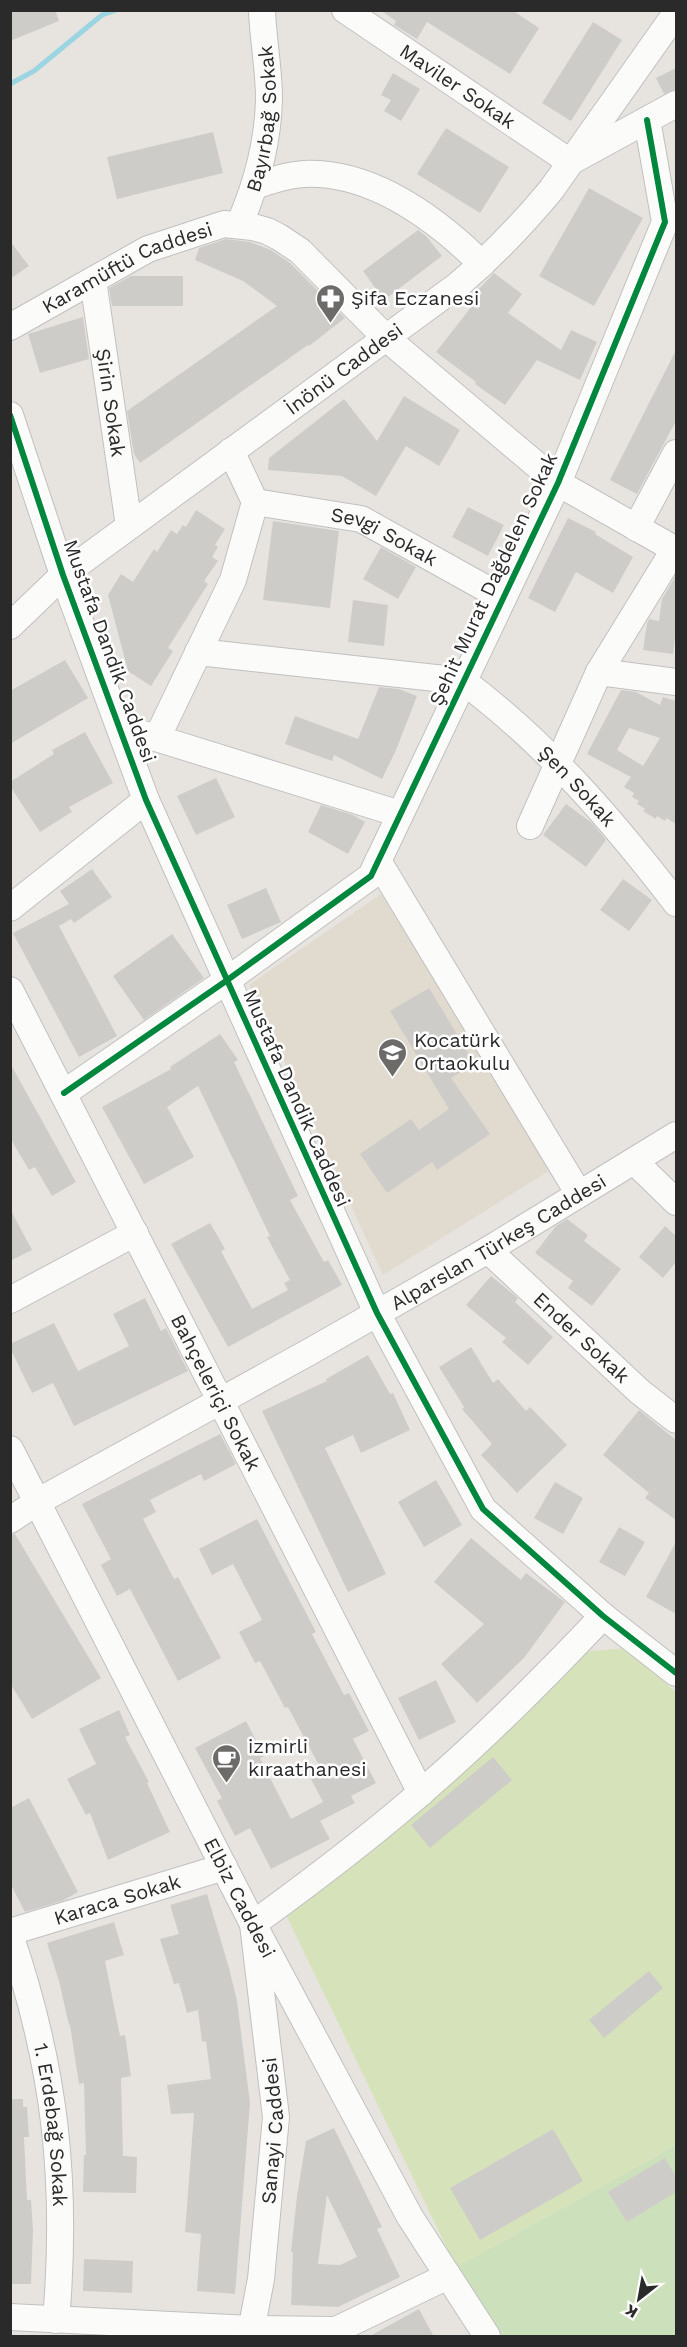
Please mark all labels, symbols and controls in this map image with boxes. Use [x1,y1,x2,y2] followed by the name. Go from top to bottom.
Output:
[395,39,520,134] street label: Maviler Sokak
[241,44,281,195] street label: Bayırbağ Sokak
[38,217,215,318] street label: Karamüftü Caddesi
[314,282,346,324] pharmacy icon: Şifa Eczanesi
[351,286,479,310] place label: Şifa Eczanesi
[281,318,407,420] street label: İnönü Caddesi
[91,347,131,459] street label: Şirin Sokak
[424,449,562,709] street label: Şehit Murat Dağdelen Sokak
[329,502,442,571] street label: Sevgi Sokak
[58,536,162,766] street label: Mustafa Dandik Caddesi
[534,740,621,831] street label: Şen Sokak
[238,986,356,1210] street label: Mustafa Dandik Caddesi
[414,1028,510,1075] place label: Kocatürk Ortaokulu
[377,1036,409,1078] school or university icon: Kocatürk Ortaokulu
[386,1169,610,1315] street label: Alparslan Türkeş Caddesi
[529,1287,634,1388] street label: Ender Sokak
[166,1310,266,1475] street label: Bahçeleriçi Sokak
[248,1734,367,1781] place label: izmirli kıraathanesi
[211,1742,243,1784] cafe icon: izmirli kıraathanesi
[199,1834,281,1962] street label: Elbiz Caddesi
[51,1869,183,1930] street label: Karaca Sokak
[29,2041,72,2207] street label: 1. Erdebağ Sokak
[256,2056,288,2205] street label: Sanayi Caddesi
[609,2269,669,2329] north arrow
[622,2300,641,2322] text: K

